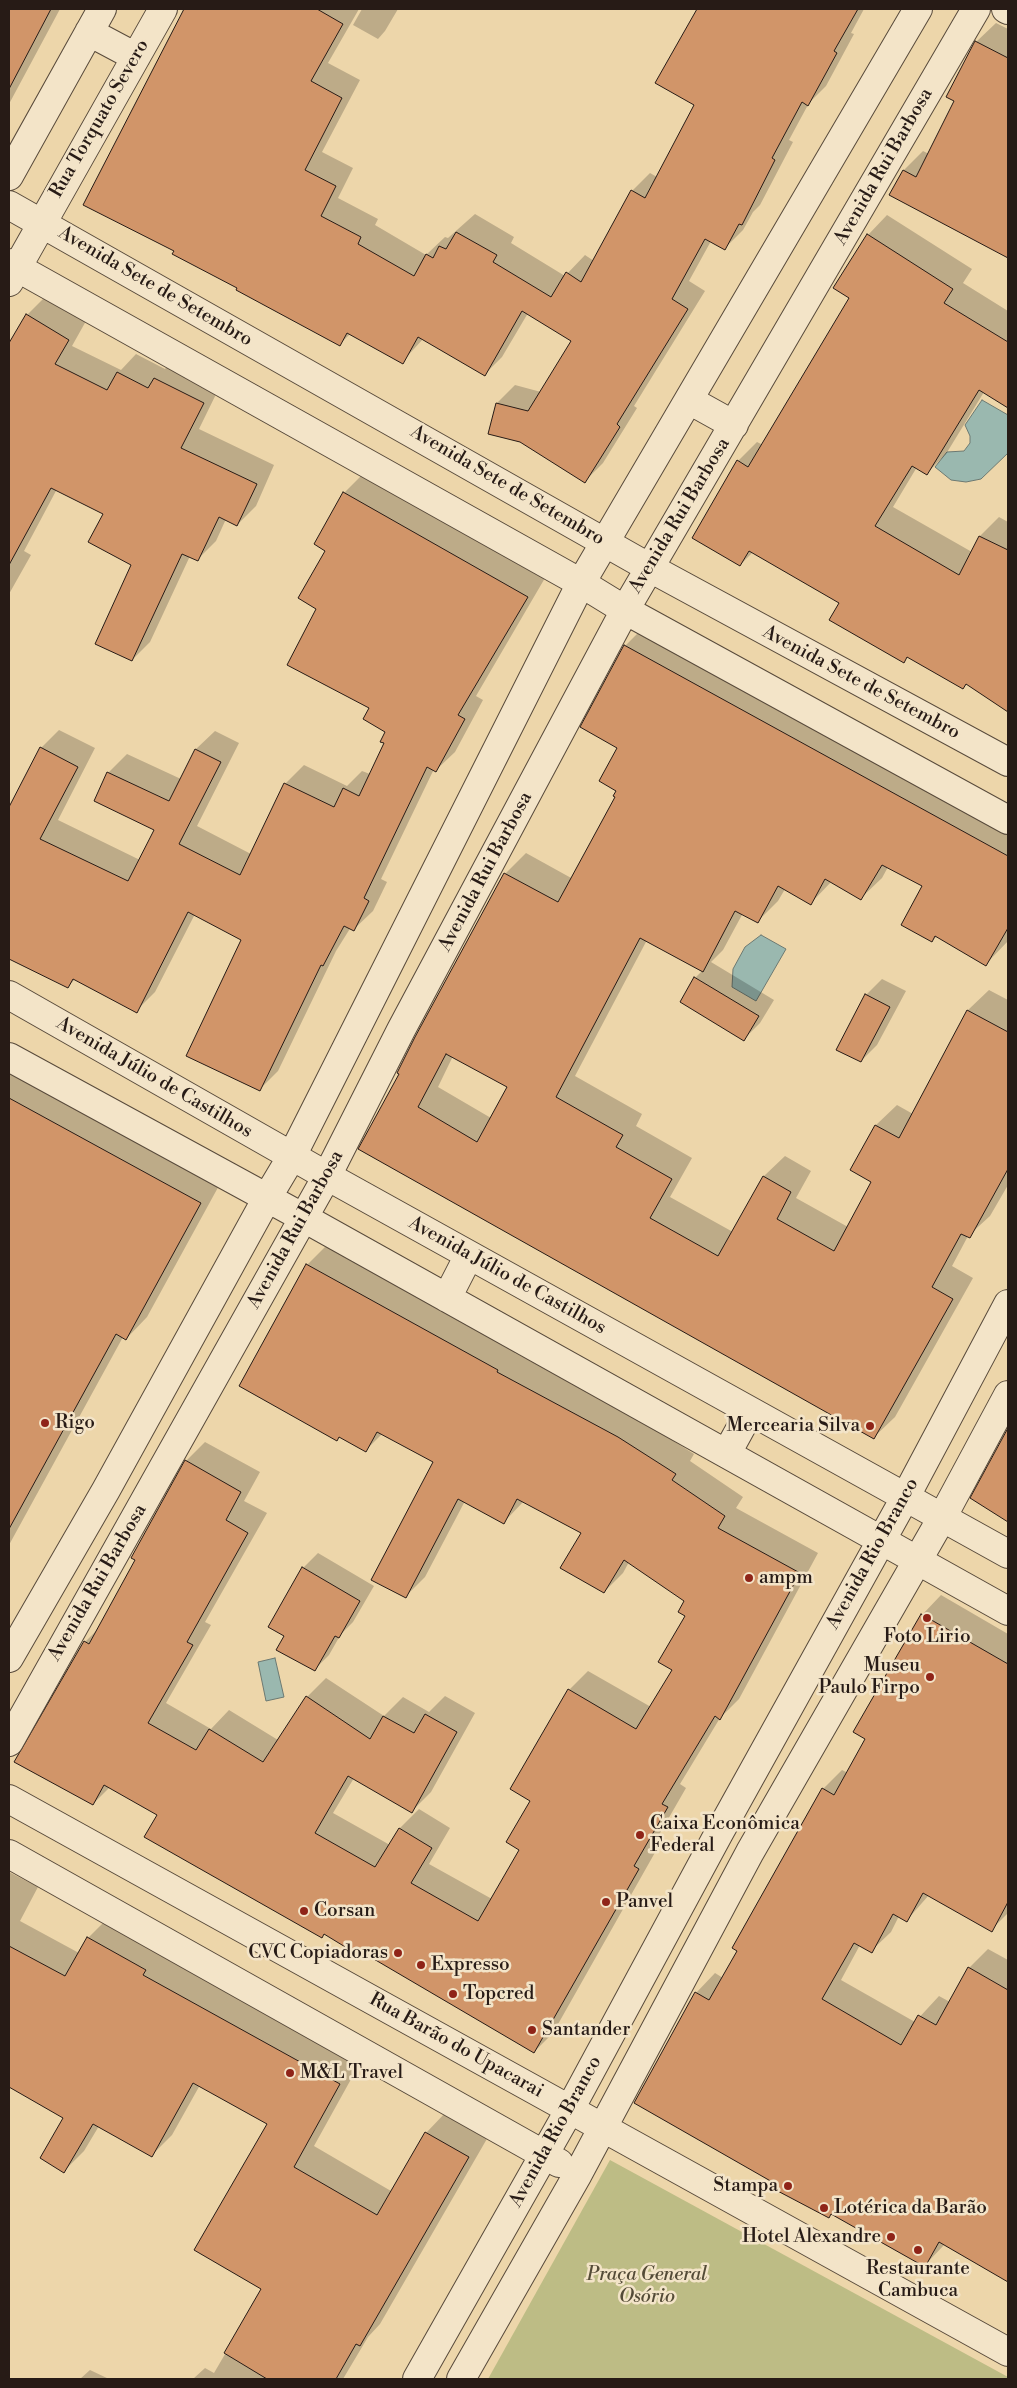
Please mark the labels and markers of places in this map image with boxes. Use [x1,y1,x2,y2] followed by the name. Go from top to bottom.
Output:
[55,1412,95,1434] place label: Rigo
[726,1415,860,1437] place label: Mercearia Silva
[39,1417,51,1429] marker: Rigo
[864,1420,876,1432] marker: Mercearia Silva
[759,1567,813,1589] place label: ampm
[743,1572,755,1584] marker: ampm
[921,1612,933,1624] marker: Foto Lirio
[883,1626,971,1648] place label: Foto Lirio
[818,1655,920,1699] place label: Museu Paulo Firpo
[924,1671,936,1683] marker: Museu Paulo Firpo
[650,1813,800,1857] place label: Caixa Econômica Federal
[634,1829,646,1841] marker: Caixa Econômica Federal
[616,1891,673,1913] place label: Panvel
[600,1896,612,1908] marker: Panvel
[314,1900,375,1922] place label: Corsan
[298,1905,310,1917] marker: Corsan
[248,1942,388,1964] place label: CVC Copiadoras
[392,1947,404,1959] marker: CVC Copiadoras
[431,1954,510,1976] place label: Expresso
[415,1959,427,1971] marker: Expresso
[463,1983,534,2005] place label: Topcred
[447,1988,459,2000] marker: Topcred
[542,2019,630,2041] place label: Santander
[526,2024,538,2036] marker: Santander
[300,2062,403,2084] place label: M&L Travel
[284,2067,296,2079] marker: M&L Travel
[713,2175,778,2197] place label: Stampa
[782,2180,794,2192] marker: Stampa
[834,2197,987,2219] place label: Lotérica da Barão
[818,2202,830,2214] marker: Lotérica da Barão
[742,2226,881,2248] place label: Hotel Alexandre
[885,2231,897,2243] marker: Hotel Alexandre
[912,2244,924,2256] marker: Restaurante Cambuca
[866,2258,970,2302] place label: Restaurante Cambuca

